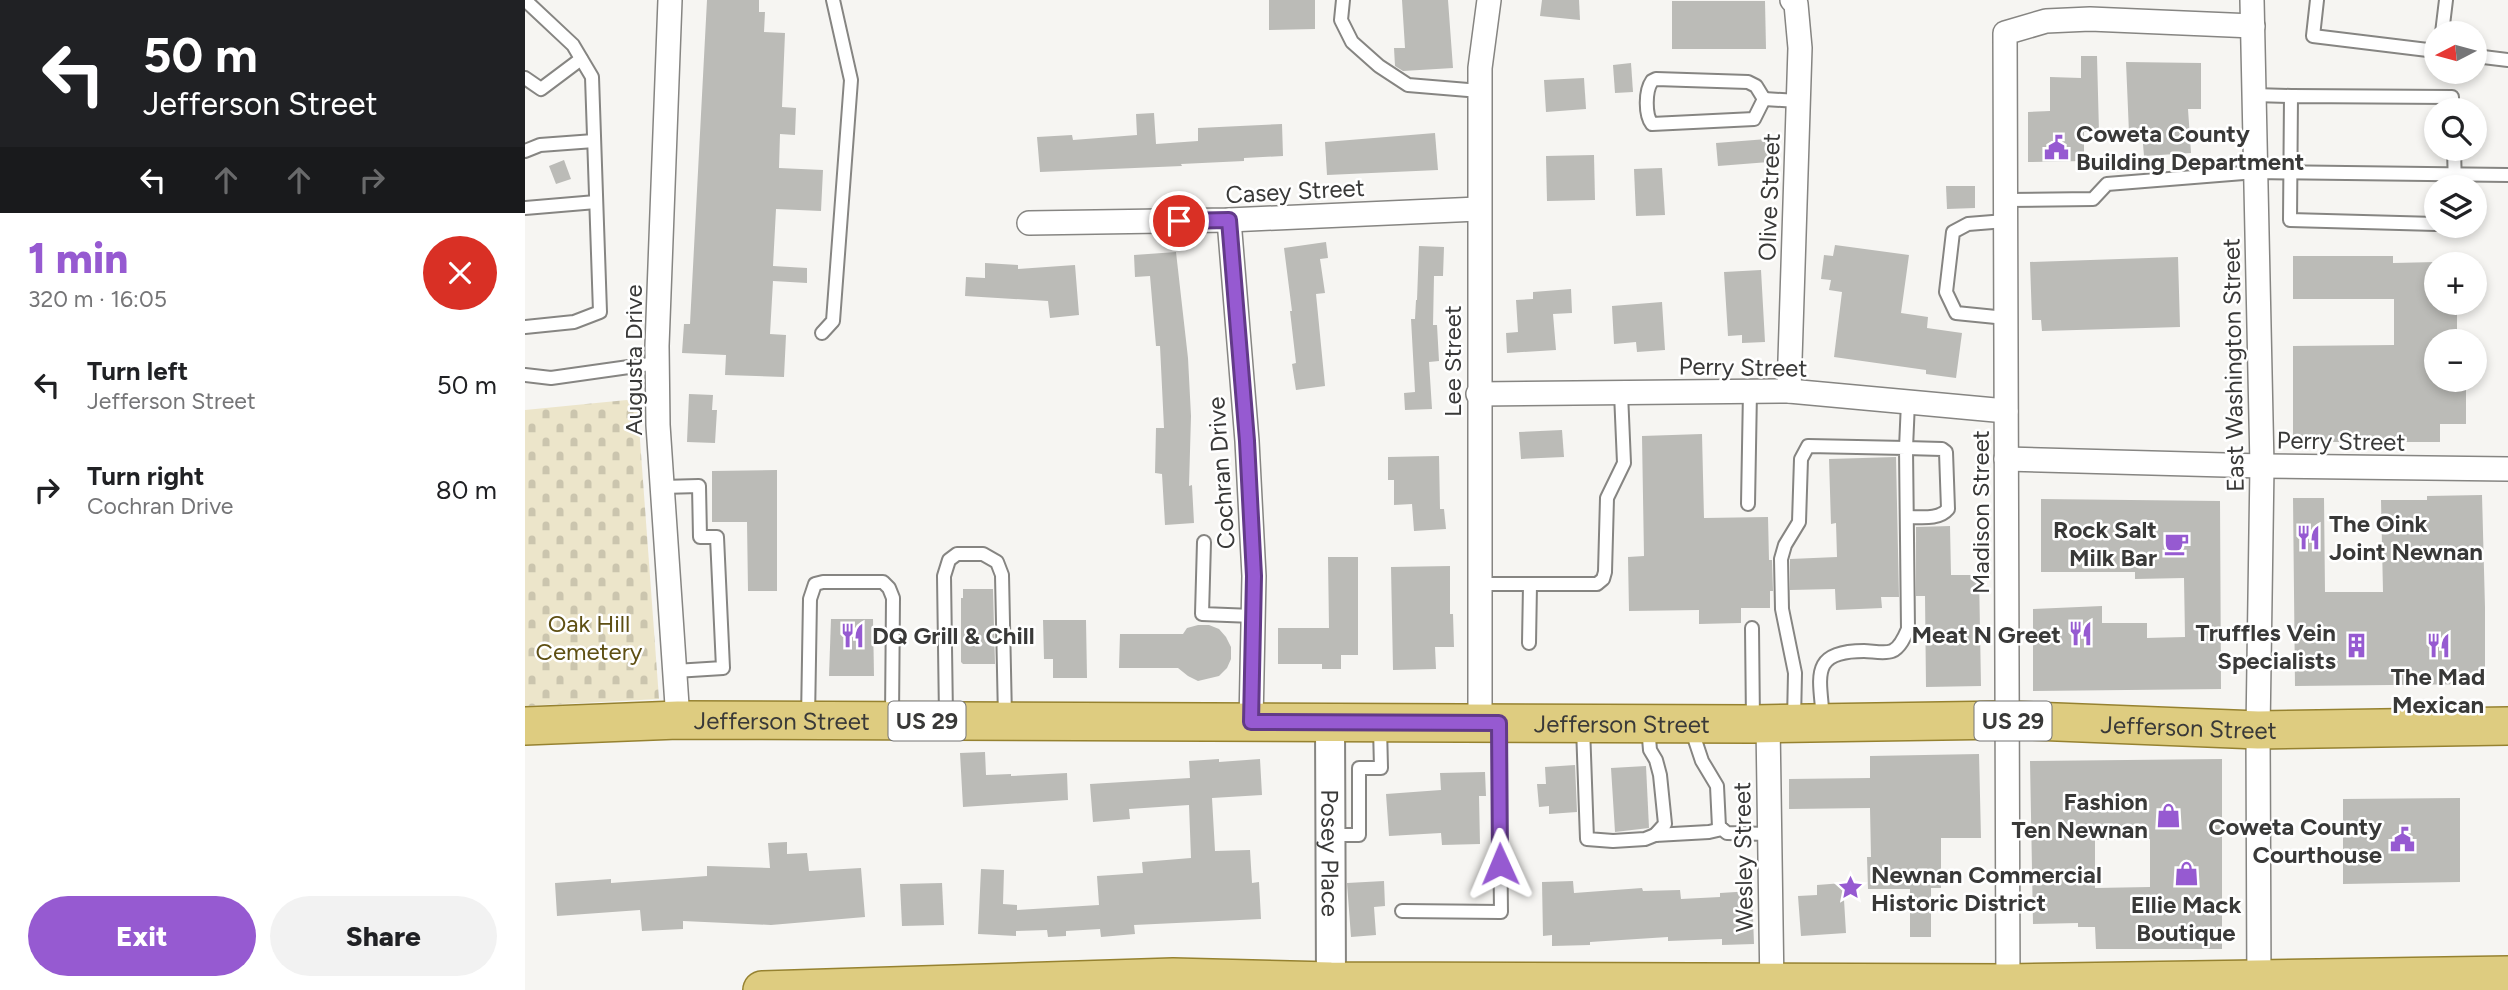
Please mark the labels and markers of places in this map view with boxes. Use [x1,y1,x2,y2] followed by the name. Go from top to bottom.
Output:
[2076,119,2304,176] place label: Coweta County Building Department
[2042,133,2070,161] public building icon: Coweta County Building Department
[1149,191,1209,251] pin
[2329,509,2483,566] place label: The Oink Joint Newnan
[2053,515,2157,572] place label: Rock Salt Milk Bar
[2295,523,2323,551] restaurant icon: The Oink Joint Newnan
[2163,529,2191,557] cafe icon: Rock Salt Milk Bar
[2196,618,2336,675] place label: Truffles Vein Specialists
[1912,620,2061,649] place label: Meat N Greet
[2067,620,2095,648] restaurant icon: Meat N Greet
[838,621,866,649] restaurant icon: DQ Grill & Chill
[872,621,1035,650] place label: DQ Grill & Chill
[2424,631,2452,659] restaurant icon: The Mad Mexican
[2342,632,2370,660] building icon: Truffles Vein Specialists
[2391,662,2485,719] place label: The Mad Mexican
[2012,787,2148,844] place label: Fashion Ten Newnan
[2154,801,2182,829] shop icon: Fashion Ten Newnan
[2208,812,2382,869] place label: Coweta County Courthouse
[2388,826,2416,854] public building icon: Coweta County Courthouse
[2172,859,2200,887] shop icon: Ellie Mack Boutique
[1871,860,2102,917] place label: Newnan Commercial Historic District
[1837,874,1865,902] place icon: Newnan Commercial Historic District
[2131,890,2241,947] place label: Ellie Mack Boutique

